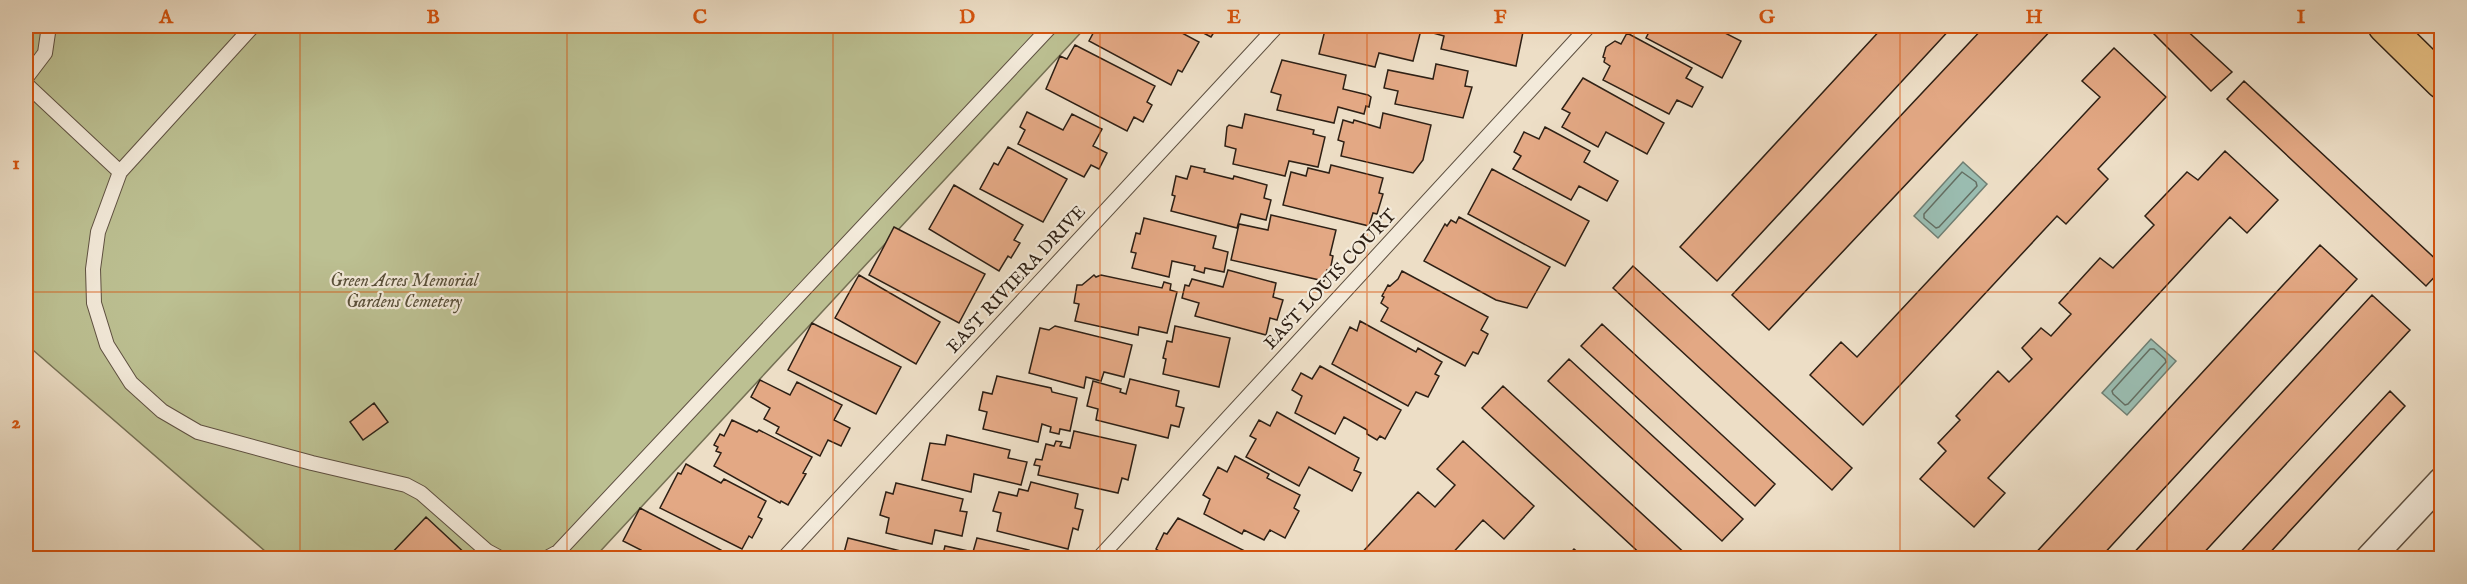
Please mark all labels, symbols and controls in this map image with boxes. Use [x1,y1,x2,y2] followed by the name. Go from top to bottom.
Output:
[158,5,174,30] text: A
[426,5,440,30] text: B
[693,5,707,30] text: C
[959,5,975,30] text: D
[1227,5,1241,30] text: E
[1494,5,1507,30] text: F
[1759,5,1776,30] text: G
[2025,5,2043,30] text: H
[2297,5,2306,30] text: I
[12,151,20,176] text: 1
[943,201,1091,359] street label: EAST RIVIERA DRIVE
[1260,205,1402,355] street label: EAST LOUIS COURT
[330,270,480,314] park label: Green Acres Memorial Gardens Cemetery
[11,410,21,435] text: 2

